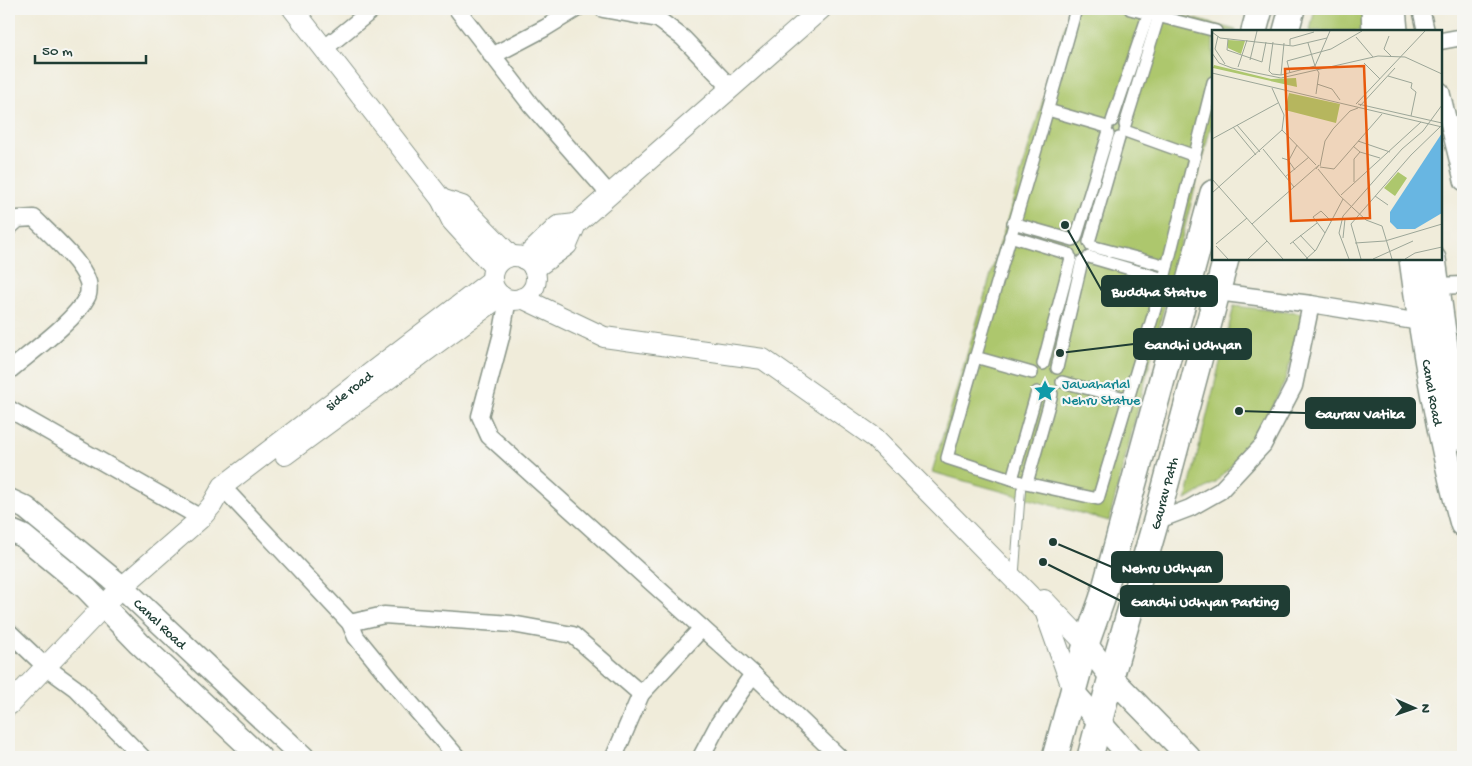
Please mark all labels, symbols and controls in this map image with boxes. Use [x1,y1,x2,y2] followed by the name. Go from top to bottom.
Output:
[1212,30,1442,260] inset map
[35,32,146,64] scale bar
[42,43,73,61] text: 50 m
[1102,276,1217,306] callout: Buddha Statue
[1111,284,1208,302] text: Buddha Statue
[1134,329,1251,359] callout: Gandhi Udhyan
[1145,337,1242,355] text: Gandhi Udhyan
[1416,358,1446,429] street label: Canal Road
[323,367,378,416] street label: side road
[1062,377,1141,410] place label: Jawaharlal Nehru Statue
[1032,378,1058,404] place icon: Jawaharlal Nehru Statue
[1306,398,1415,428] callout: Gaurav Vatika
[1315,406,1406,424] text: Gaurav Vatika
[1148,455,1184,532] street label: Gaurav Path
[1112,552,1222,582] callout: Nehru Udhyan
[1122,560,1213,578] text: Nehru Udhyan
[1121,586,1289,616] callout: Gandhi Udhyan Parking
[1131,594,1279,612] text: Gandhi Udhyan Parking
[129,596,190,655] street label: Canal Road
[1390,684,1440,734] north arrow
[1416,704,1433,713] text: N

